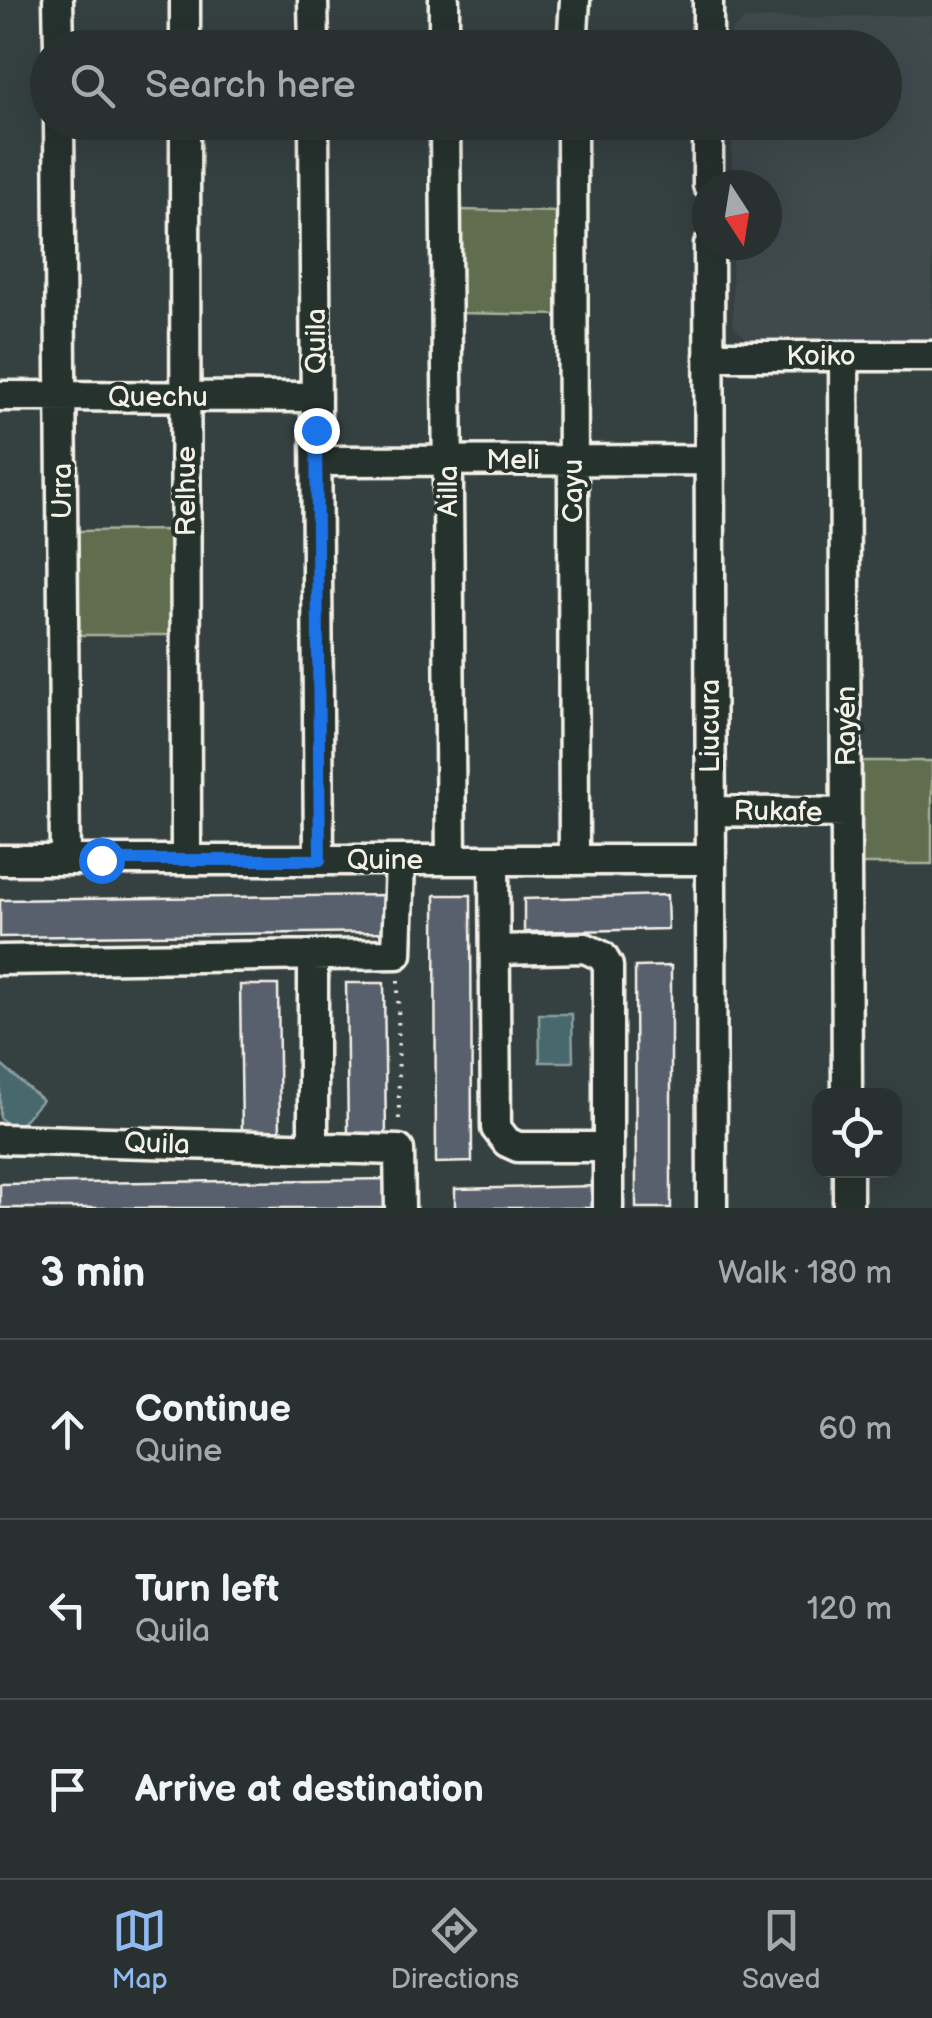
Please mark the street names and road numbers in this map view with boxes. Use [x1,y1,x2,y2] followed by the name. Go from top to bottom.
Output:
[300,308,333,374] street label: Quila
[786,340,856,373] street label: Koiko
[108,381,208,414] street label: Quechu
[486,444,540,477] street label: Meli
[170,446,203,536] street label: Relhue
[557,459,590,523] street label: Cayu
[46,463,79,519] street label: Urra
[432,465,465,517] street label: Ailla
[694,679,727,773] street label: Liucura
[830,686,863,766] street label: Rayén
[733,795,823,829] street label: Rukafe
[347,844,423,877] street label: Quine
[124,1126,190,1162] street label: Quila

